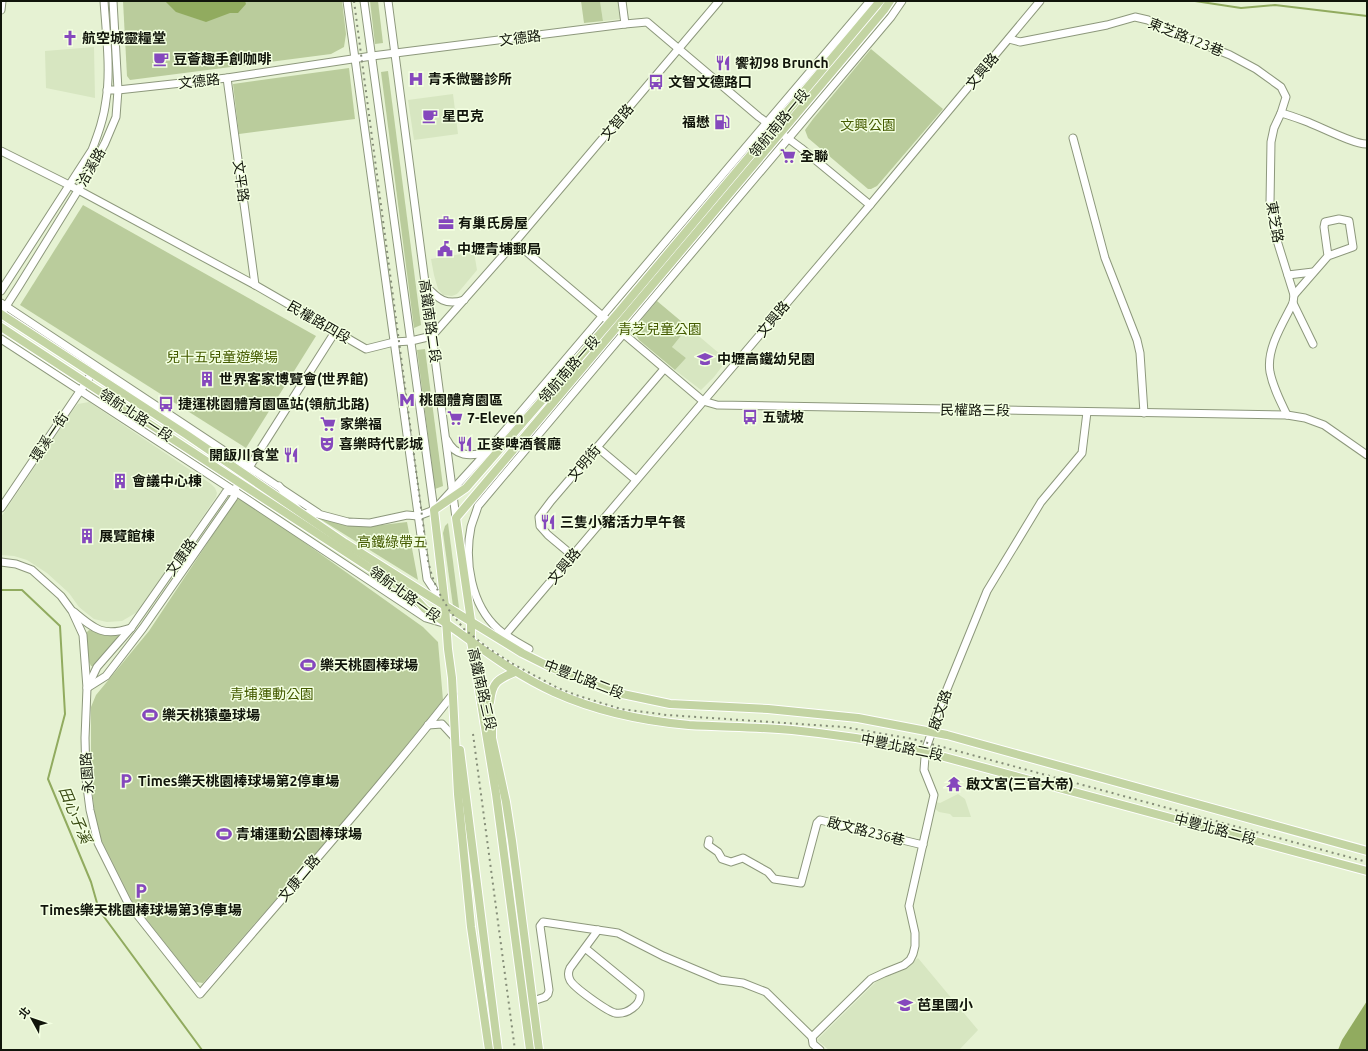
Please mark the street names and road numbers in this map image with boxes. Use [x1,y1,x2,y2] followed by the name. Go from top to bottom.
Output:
[1146,15,1226,59] street label: 東芝路123巷
[498,28,542,48] street label: 文德路
[962,50,1002,92] street label: 文興路
[177,71,221,91] street label: 文德路
[746,86,812,160] street label: 領航南路一段
[597,101,637,143] street label: 文智路
[74,145,108,189] street label: 洽溪路
[230,159,252,203] street label: 文平路
[1263,200,1287,244] street label: 東芝路
[416,278,444,364] street label: 高鐵南路二段
[285,298,353,346] street label: 民權路四段
[753,298,793,340] street label: 文興路
[535,332,603,406] street label: 領航南路一段
[96,385,176,445] street label: 領航北路一段
[940,401,1010,419] street label: 民權路三段
[27,409,71,465] street label: 環溪一街
[564,442,604,484] street label: 文明街
[162,535,200,579] street label: 文康路
[544,545,584,587] street label: 文興路
[366,563,444,625] street label: 領航北路一段
[465,646,499,732] street label: 高鐵南路三段
[542,656,626,702] street label: 中豐北路二段
[926,688,954,732] street label: 啟文路
[859,730,945,764] street label: 中豐北路二段
[78,751,96,795] street label: 永園路
[1172,810,1258,848] street label: 中豐北路二段
[825,814,907,848] street label: 啟文路236巷
[275,851,323,905] street label: 文康二路

